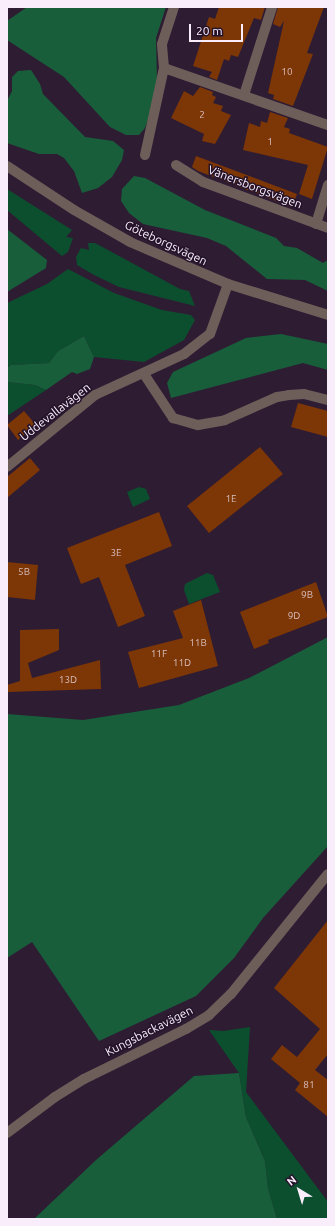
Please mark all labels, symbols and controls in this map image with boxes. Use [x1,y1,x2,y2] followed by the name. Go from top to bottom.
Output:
[191,16,245,42] scale bar
[196,24,223,37] text: 20 m
[281,66,293,78] house number: 10
[199,109,205,121] house number: 2
[267,136,273,148] house number: 1
[206,162,304,212] street label: Vänersborgsvägen
[122,218,210,268] street label: Göteborgsvägen
[17,380,93,444] street label: Uddevallavägen
[225,493,237,505] house number: 1E
[110,547,122,559] house number: 3E
[18,566,30,578] house number: 5B
[301,589,313,601] house number: 9B
[288,610,300,622] house number: 9D
[189,637,207,649] house number: 11B
[151,648,167,660] house number: 11F
[173,657,191,669] house number: 11D
[59,674,77,686] house number: 13D
[103,1003,195,1059] street label: Kungsbackavägen
[303,1079,315,1091] house number: 81
[279,1170,319,1210] north arrow
[285,1173,299,1188] text: N

